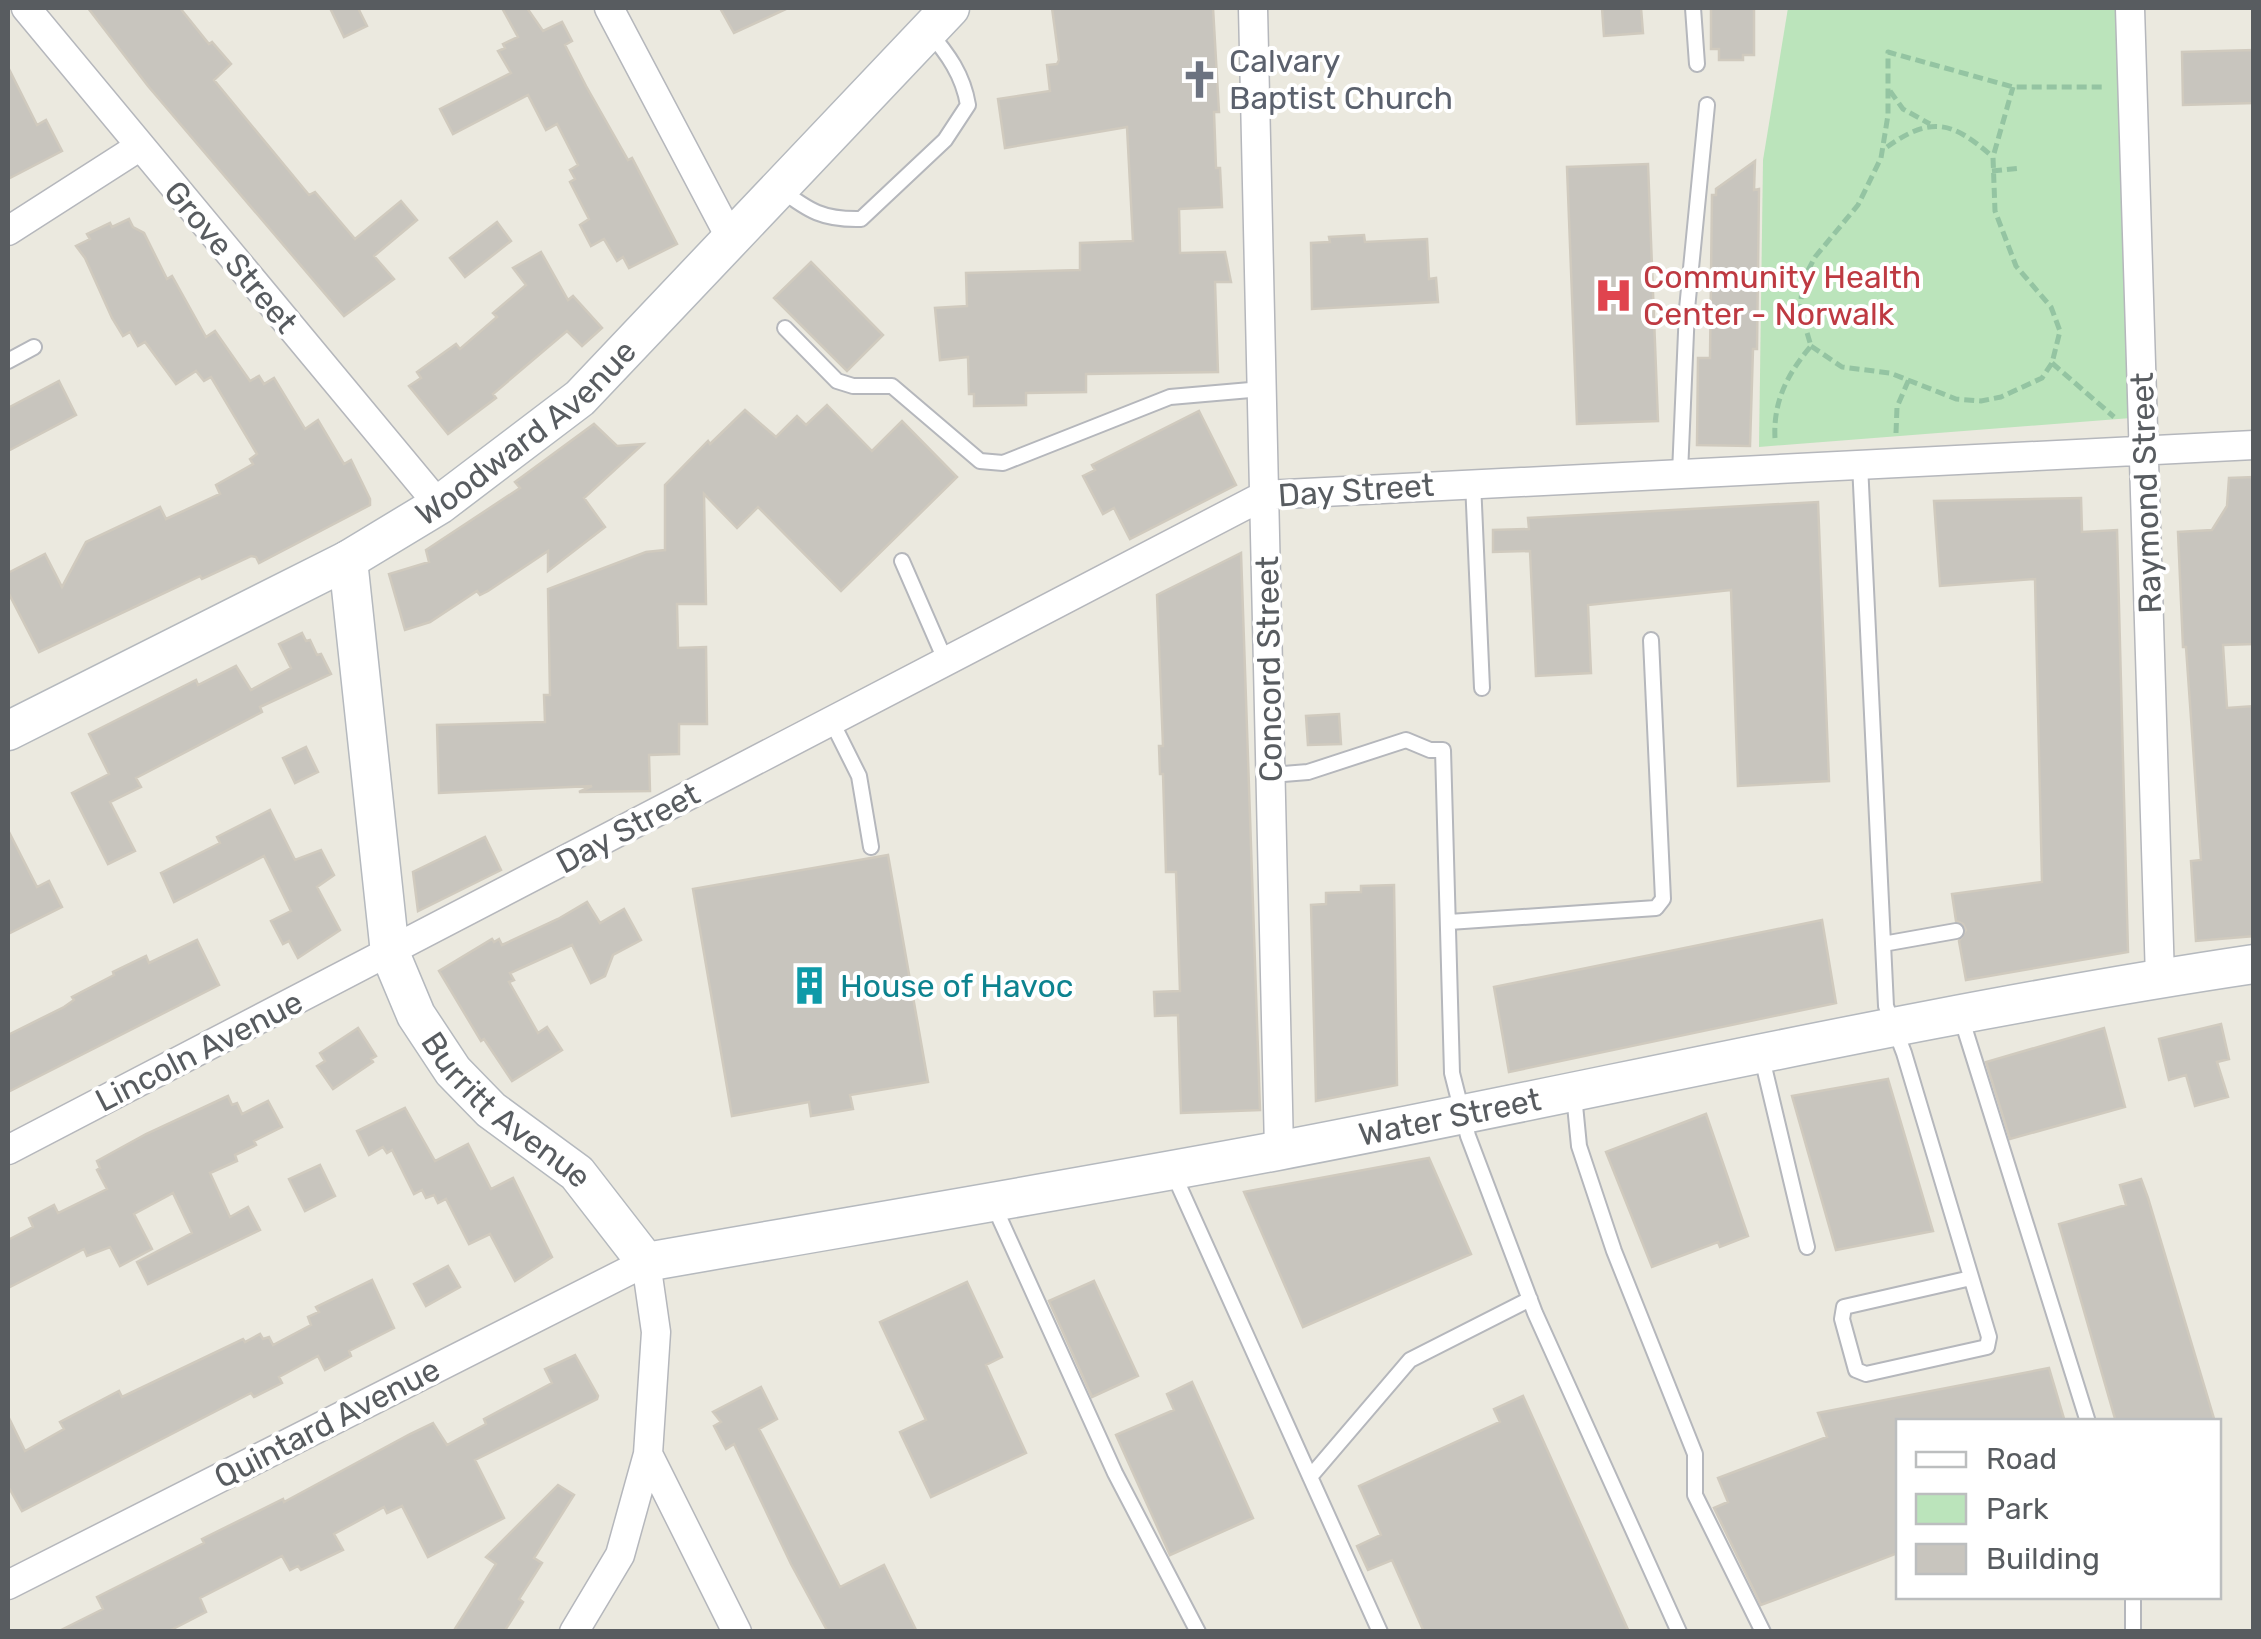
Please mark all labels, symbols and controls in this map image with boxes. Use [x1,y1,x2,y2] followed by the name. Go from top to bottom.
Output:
[1229,42,1453,117] place label: Calvary Baptist Church
[1178,58,1220,100] church icon: Calvary Baptist Church
[156,173,306,341] street label: Grove Street
[1643,258,1921,333] place label: Community Health Center - Norwalk
[1592,274,1634,316] hospital icon: Community Health Center - Norwalk
[409,332,644,534] street label: Woodward Avenue
[2123,372,2169,614] street label: Raymond Street
[1277,466,1435,514] street label: Day Street
[1248,556,1290,782] street label: Concord Street
[550,774,706,882] street label: Day Street
[789,965,831,1007] building icon: House of Havoc
[840,967,1074,1005] place label: House of Havoc
[89,982,309,1120] street label: Lincoln Avenue
[413,1025,600,1195] street label: Burritt Avenue
[1355,1080,1544,1154] street label: Water Street
[208,1350,446,1496] street label: Quintard Avenue
[1896,1419,2221,1599] legend
[1986,1441,2057,1477] text: Road
[1986,1491,2049,1527] text: Park
[1986,1541,2100,1577] text: Building

